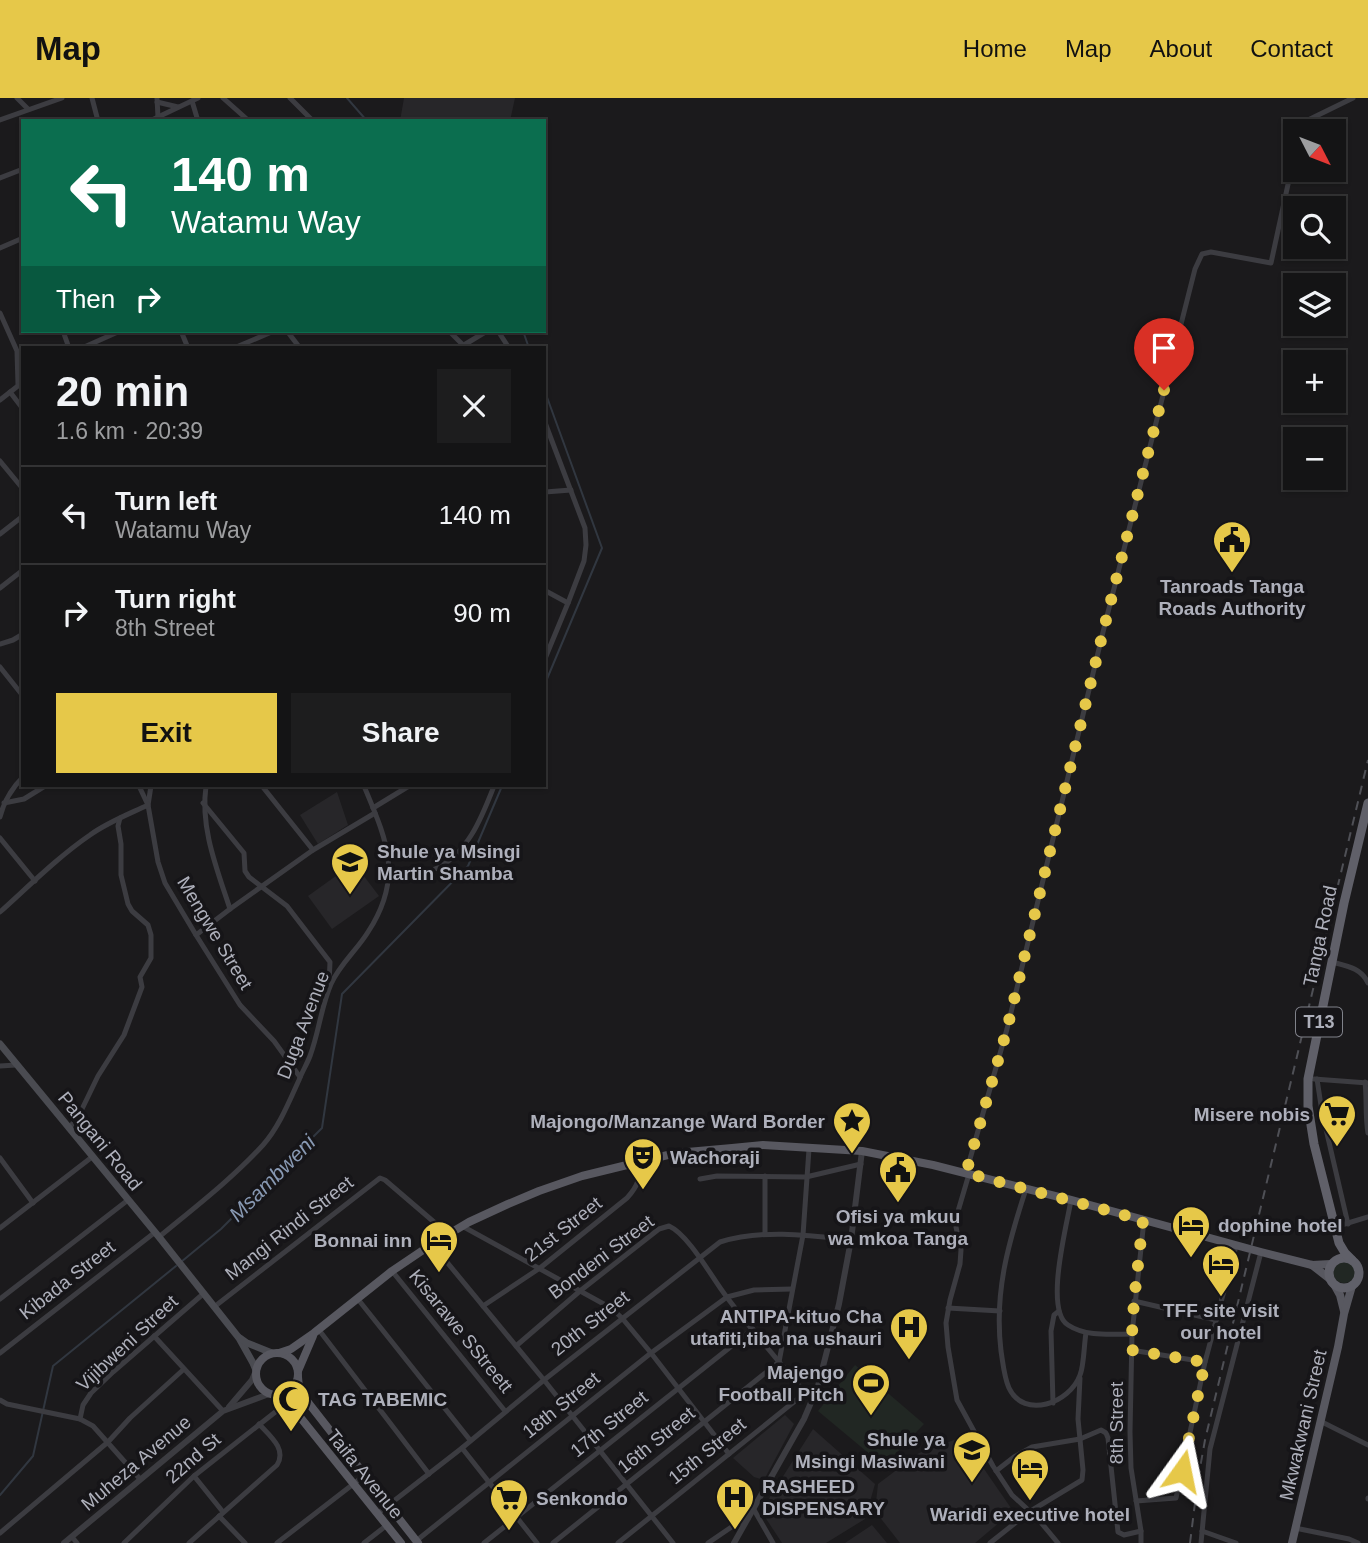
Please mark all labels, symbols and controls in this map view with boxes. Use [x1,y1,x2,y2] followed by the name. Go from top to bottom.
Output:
[35,30,101,67] text: Map
[963,35,1027,62] text: Home
[1065,35,1112,62] text: Map
[1150,35,1212,62] text: About
[1250,35,1333,62] text: Contact
[1283,119,1346,182] north arrow
[1283,119,1346,490] map controls
[56,147,147,238] icon: left
[171,147,310,201] text: 140 m
[1283,196,1346,259] button: search
[171,204,361,240] text: Watamu Way
[1283,273,1346,336] button: layers
[129,280,167,318] icon: right
[56,284,115,314] text: Then
[1134,318,1194,390] pin
[1145,329,1183,367] icon: arrive
[1283,350,1346,413] button: +
[56,368,189,415] text: 20 min
[437,369,511,443] button: close
[56,418,203,444] text: 1.6 km · 20:39
[1283,427,1346,490] button: −
[115,486,217,516] text: Turn left
[56,496,94,534] icon: left
[439,500,511,530] text: 140 m
[115,517,251,543] text: Watamu Way
[1211,519,1253,574] public building icon: Tanroads Tanga Roads Authority
[1158,576,1306,619] place label: Tanroads Tanga Roads Authority
[115,584,236,614] text: Turn right
[56,594,94,632] icon: right
[453,598,511,628] text: 90 m
[115,615,215,641] text: 8th Street
[56,693,277,773] button: Exit
[291,693,511,773] button: Share
[329,841,371,896] school or university icon: Shule ya Msingi Martin Shamba
[377,841,521,884] place label: Shule ya Msingi Martin Shamba
[173,873,257,994] street label: Mengwe Street
[1299,884,1341,988] street label: Tanga Road
[273,968,333,1082] street label: Duga Avenue
[1296,1007,1342,1037] road number: T13
[54,1088,146,1194] street label: Pangani Road
[1316,1093,1358,1148] supermarket icon: Misere nobis
[831,1100,873,1155] place icon: Majongo/Manzange Ward Border
[1194,1104,1310,1125] place label: Misere nobis
[530,1111,826,1132] place label: Majongo/Manzange Ward Border
[224,1129,321,1226] water label: Msambweni
[622,1136,664,1191] theatre icon: Wachoraji
[670,1147,760,1168] place label: Wachoraji
[877,1149,919,1204] public building icon: Ofisi ya mkuu wa mkoa Tanga
[221,1171,358,1284] street label: Mangi Rindi Street
[520,1192,606,1266] street label: 21st Street
[1170,1204,1212,1259] hotel icon: dophine hotel
[827,1206,968,1249] place label: Ofisi ya mkuu wa mkoa Tanga
[544,1210,658,1303] street label: Bondeni Street
[1218,1215,1343,1236] place label: dophine hotel
[418,1219,460,1274] hotel icon: Bonnai inn
[314,1230,412,1251] place label: Bonnai inn
[15,1236,119,1324] street label: Kibada Street
[1200,1243,1242,1298] hotel icon: TFF site visit our hotel
[405,1265,517,1397] street label: Kisarawe SStreett
[547,1286,634,1360] street label: 20th Street
[72,1290,182,1395] street label: Vijibweni Street
[1163,1300,1280,1343] place label: TFF site visit our hotel
[690,1306,882,1349] place label: ANTIPA-kituo Cha utafiti,tiba na ushauri
[888,1306,930,1361] hospital icon: ANTIPA-kituo Cha utafiti,tiba na ushauri
[1275,1347,1331,1502] street label: Mkwakwani Street
[718,1362,844,1405] place label: Majengo Football Pitch
[850,1362,892,1417] sports icon: Majengo Football Pitch
[518,1367,604,1442] street label: 18th Street
[270,1378,312,1433] mosque icon: TAG TABEMIC
[1106,1381,1127,1464] street label: 8th Street
[566,1386,652,1461] street label: 17th Street
[318,1389,447,1410] place label: TAG TABEMIC
[613,1402,699,1477] street label: 16th Street
[77,1411,195,1515] street label: Muheza Avenue
[664,1413,750,1488] street label: 15th Street
[323,1425,407,1523] street label: Taifa Avenue
[161,1428,225,1487] street label: 22nd St
[795,1429,945,1472] place label: Shule ya Msingi Masiwani
[951,1429,993,1484] school or university icon: Shule ya Msingi Masiwani
[1145,1434,1219,1508] position arrow
[1009,1447,1051,1502] hotel icon: Waridi executive hotel
[714,1476,756,1531] hospital icon: RASHEED DISPENSARY
[762,1476,885,1519] place label: RASHEED DISPENSARY
[488,1477,530,1532] supermarket icon: Senkondo
[536,1488,628,1509] place label: Senkondo
[930,1504,1130,1525] place label: Waridi executive hotel

